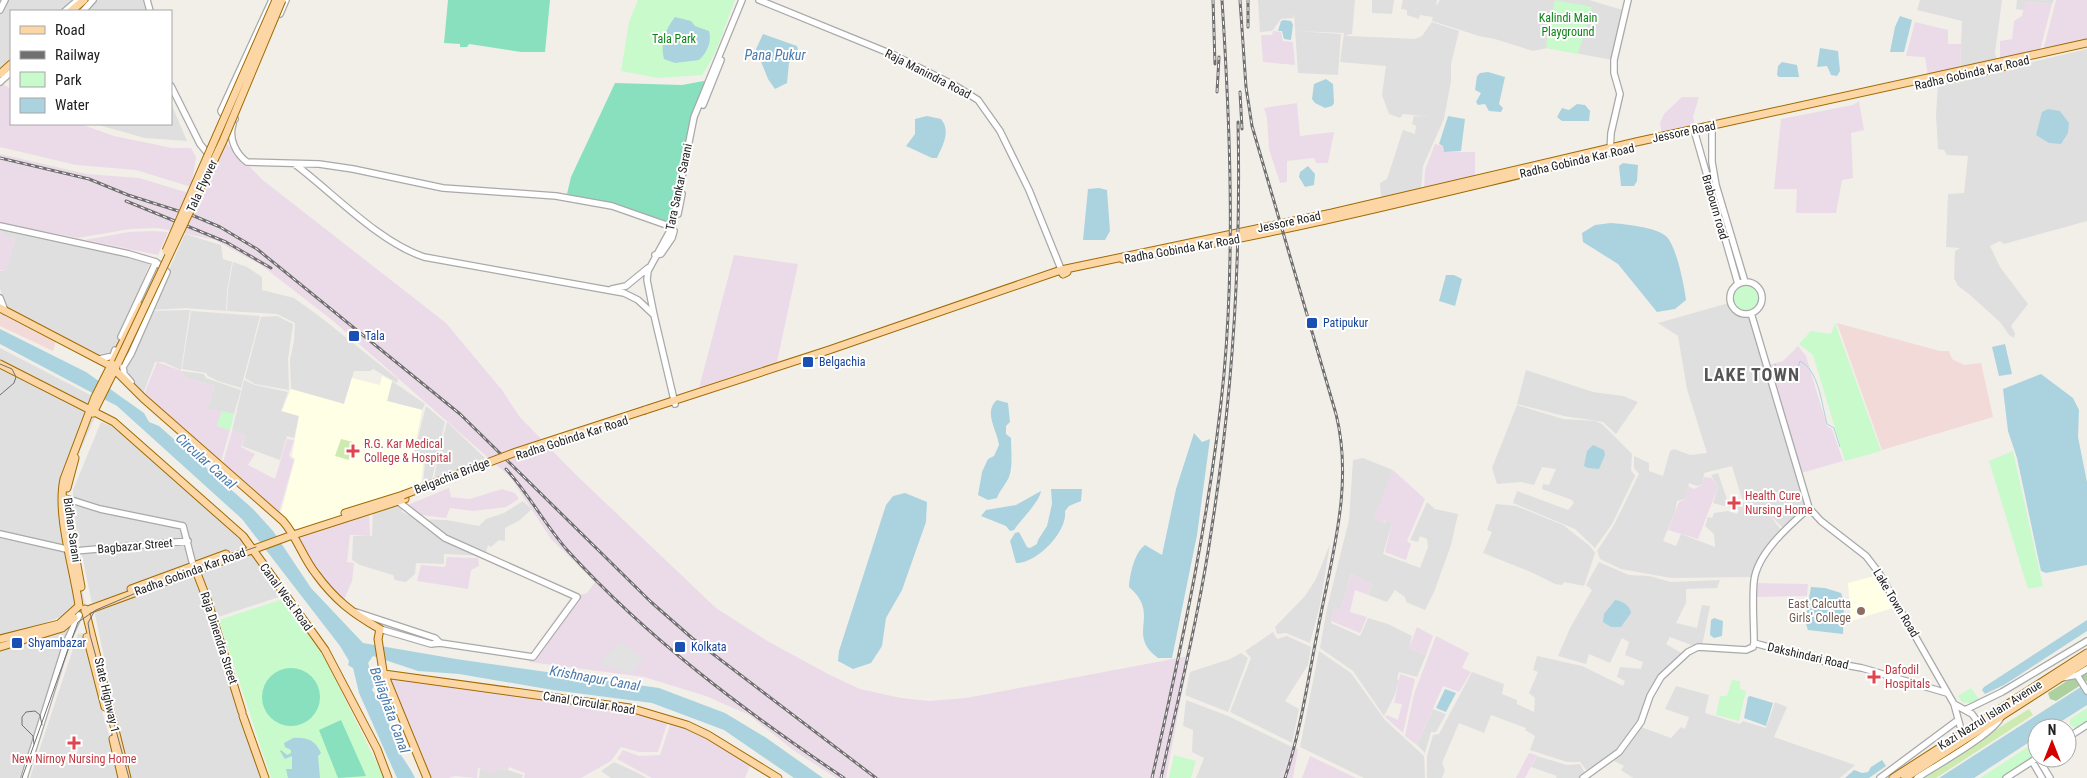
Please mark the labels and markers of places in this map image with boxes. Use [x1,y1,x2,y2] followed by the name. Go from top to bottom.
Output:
[1305,316,1319,330] marker: Patipukur
[1323,316,1369,330] place label: Patipukur
[347,329,361,343] marker: Tala
[365,329,385,343] place label: Tala
[801,355,815,369] marker: Belgachia
[819,355,866,369] place label: Belgachia
[364,437,451,465] place label: R.G. Kar Medical College & Hospital
[346,444,360,458] marker: R.G. Kar Medical College & Hospital
[1745,489,1813,517] place label: Health Cure Nursing Home
[1727,496,1741,510] marker: Health Cure Nursing Home
[1788,597,1851,625] place label: East Calcutta Girls' College
[1855,605,1867,617] marker: East Calcutta Girls' College
[10,636,24,650] marker: Shyambazar
[28,636,86,650] place label: Shyambazar
[673,640,687,654] marker: Kolkata
[691,640,727,654] place label: Kolkata
[1885,663,1930,691] place label: Dafodil Hospitals
[1867,670,1881,684] marker: Dafodil Hospitals
[67,736,81,750] marker: New Nirnoy Nursing Home
[12,752,137,766] place label: New Nirnoy Nursing Home

